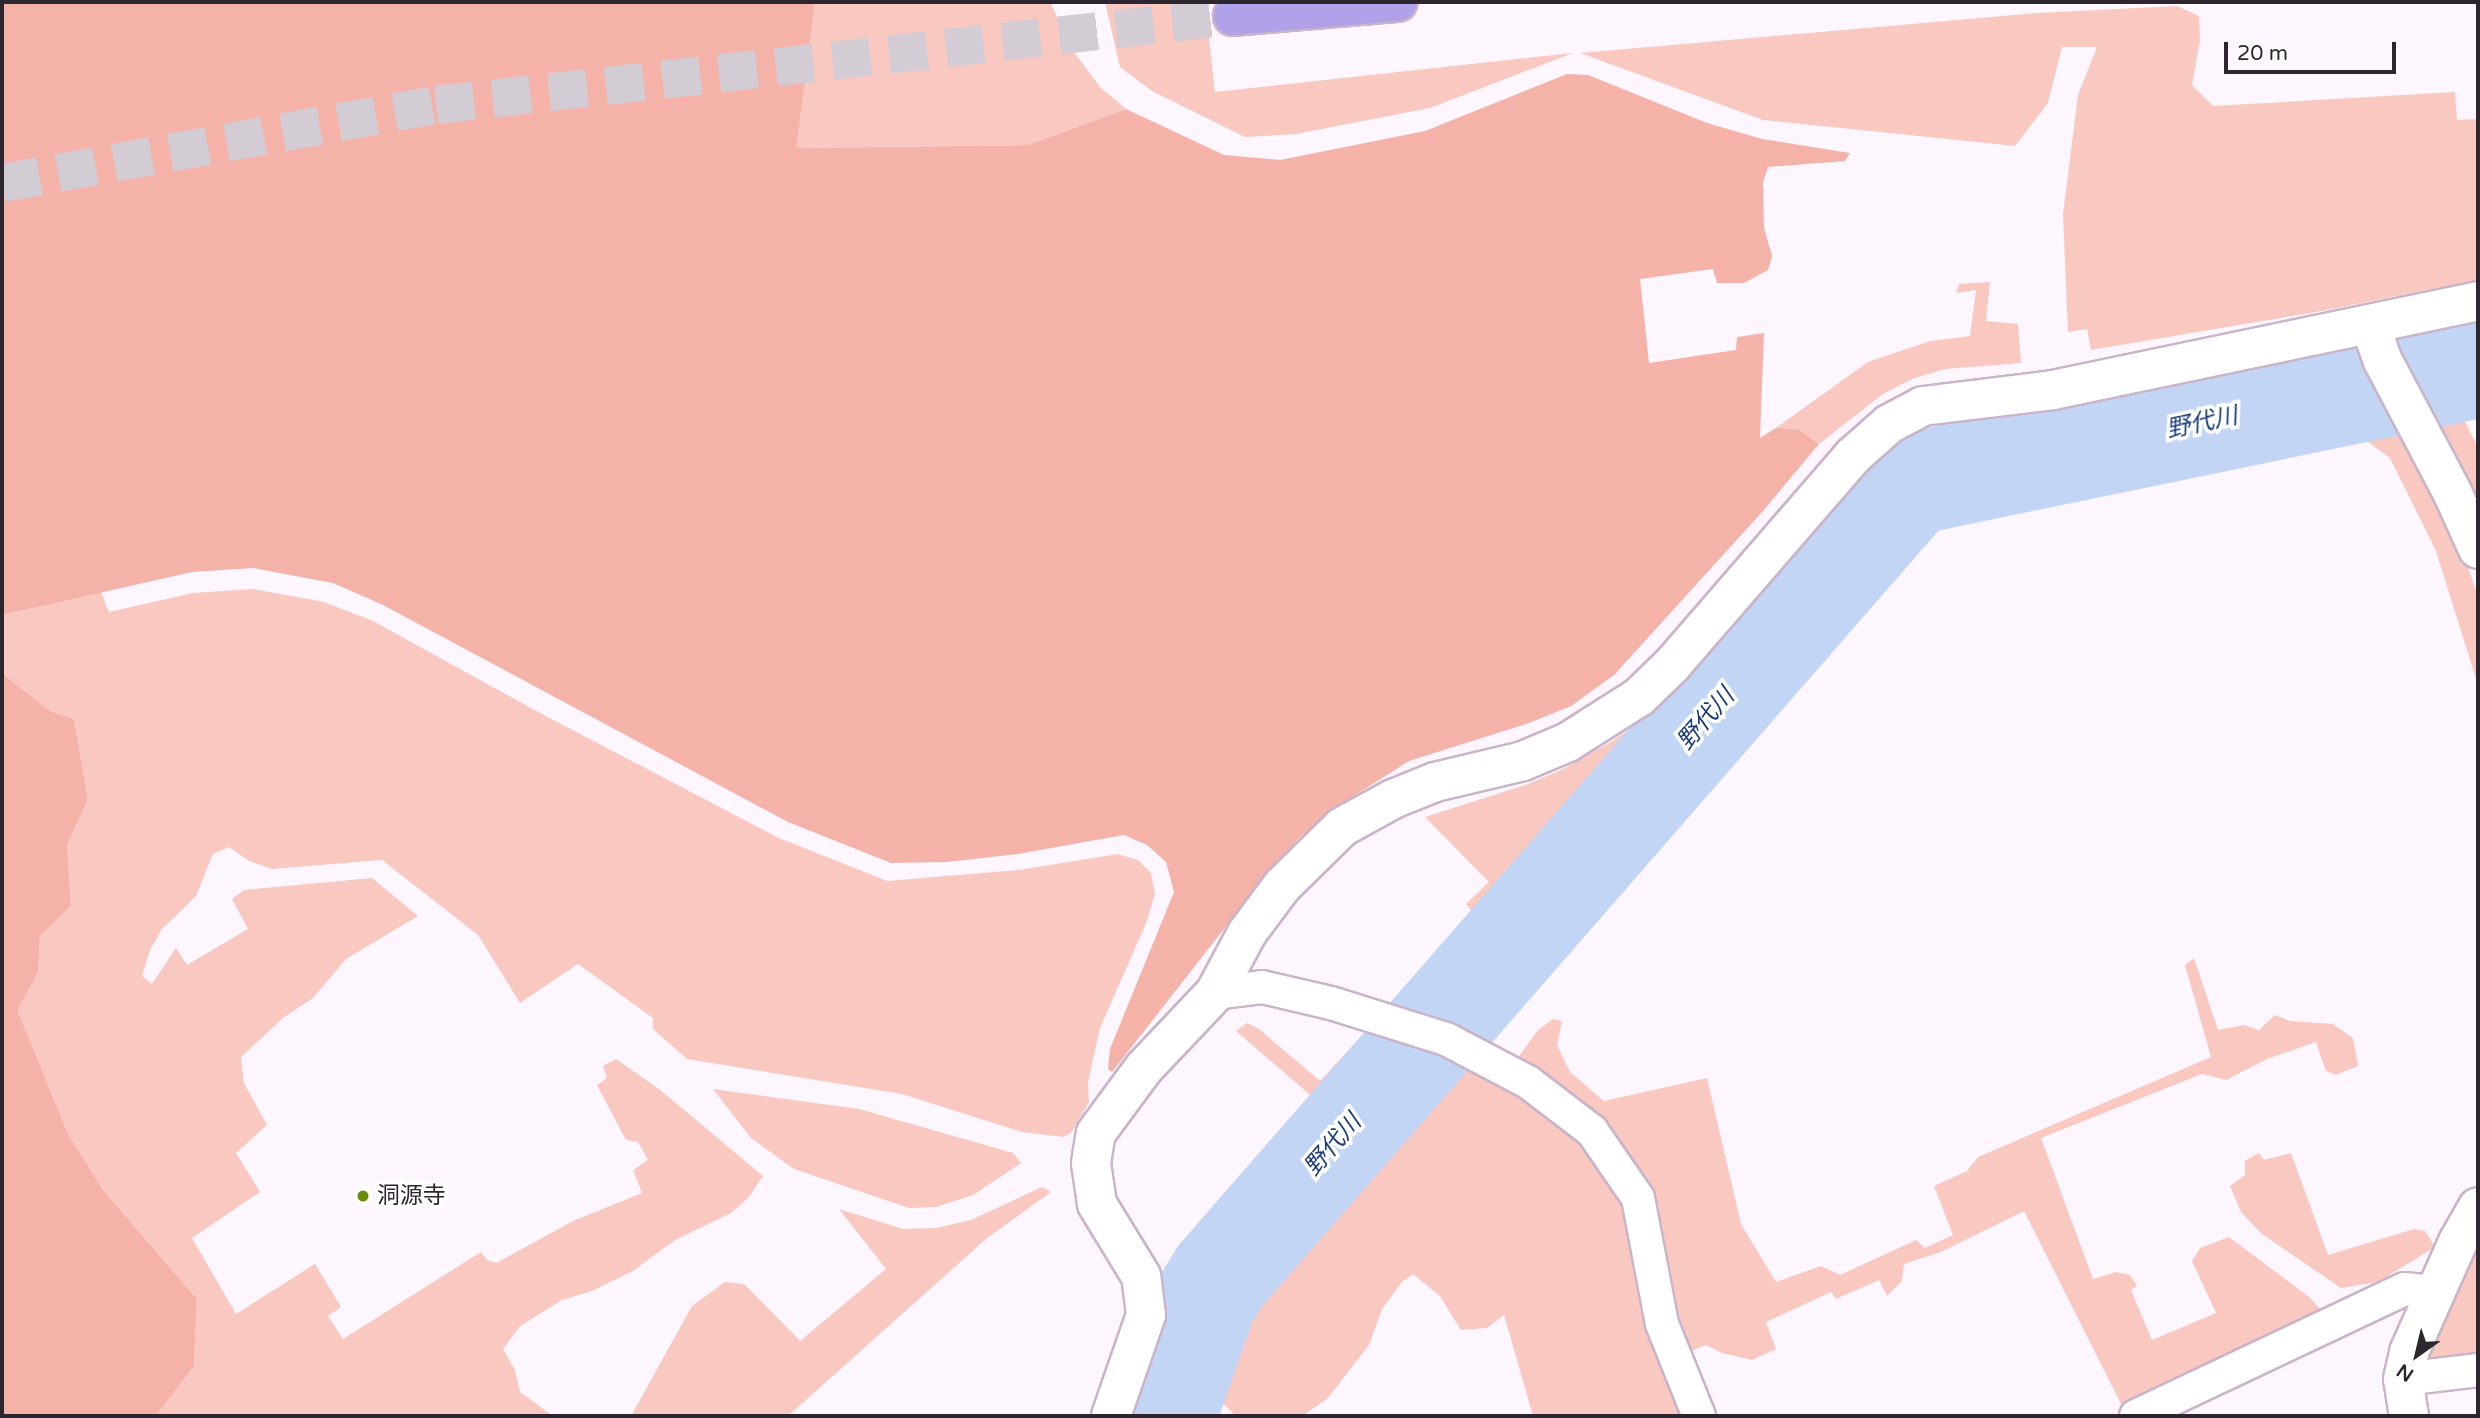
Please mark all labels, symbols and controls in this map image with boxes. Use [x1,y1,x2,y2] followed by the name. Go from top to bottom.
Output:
[2228,28,2400,72] scale bar
[2237,41,2288,66] text: 20 m
[2164,401,2240,445] water label: 野代川
[1672,682,1740,756] water label: 野代川
[1299,1108,1367,1182] water label: 野代川
[377,1182,446,1210] place label: 洞源寺
[355,1188,371,1204] marker: 洞源寺
[2382,1320,2452,1390] north arrow
[2393,1359,2418,1386] text: N

